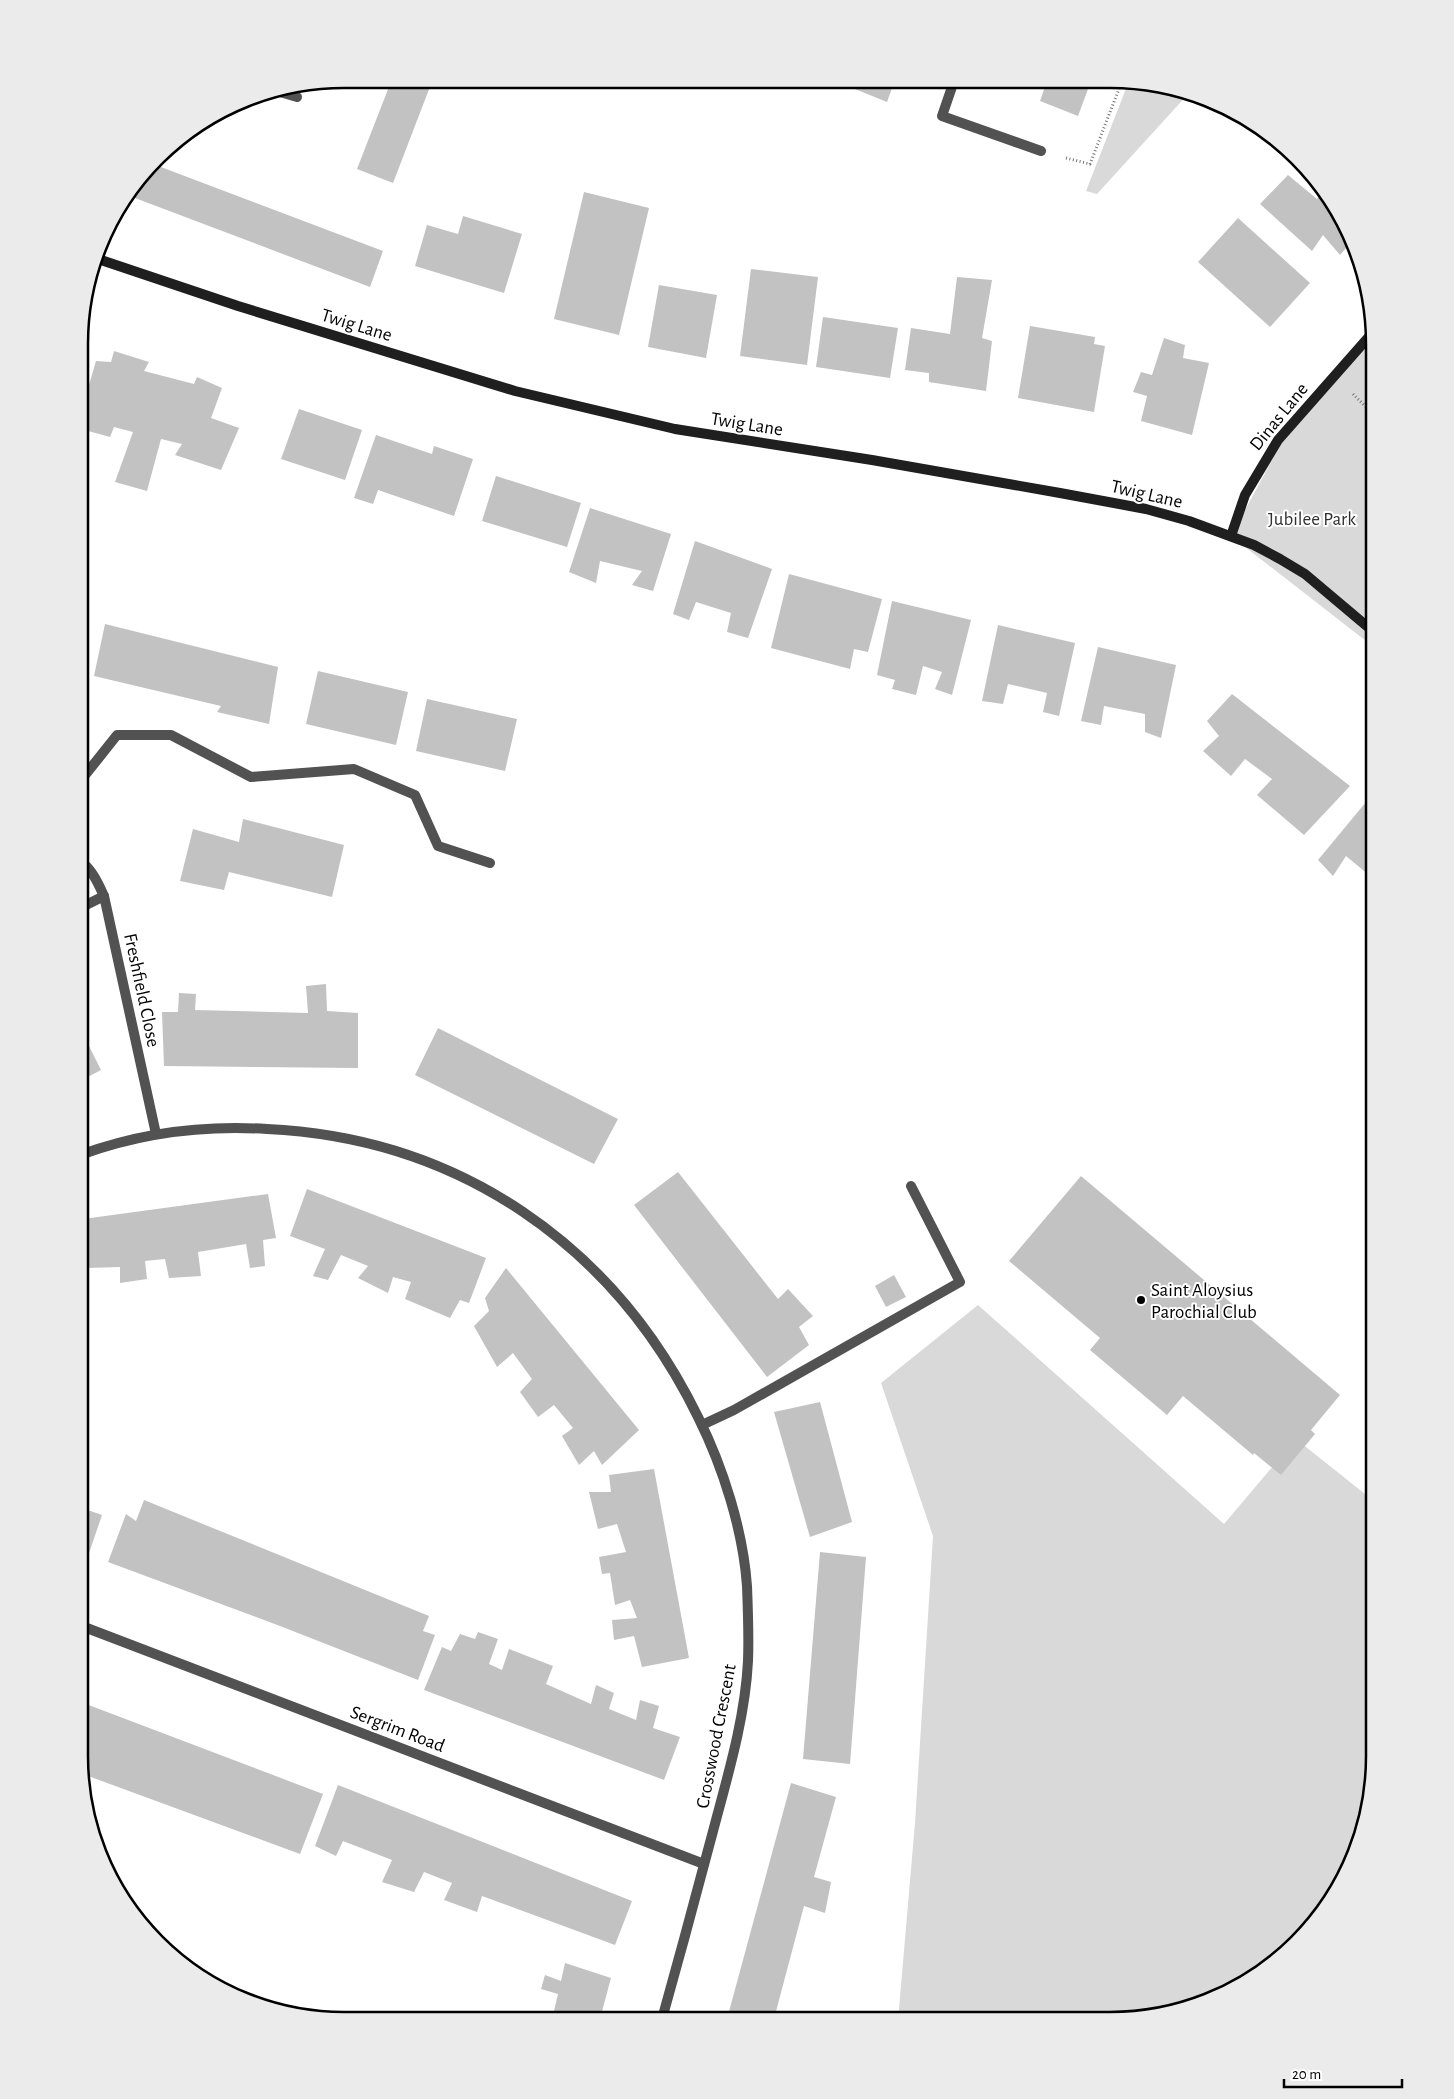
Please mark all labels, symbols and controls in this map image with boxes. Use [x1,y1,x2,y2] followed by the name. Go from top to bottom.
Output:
[319,306,394,345] street label: Twig Lane
[1246,380,1312,454] street label: Dinas Lane
[709,409,784,440] street label: Twig Lane
[1109,477,1184,512] street label: Twig Lane
[1268,510,1356,529] park label: Jubilee Park
[120,932,163,1049] street label: Freshfield Close
[1151,1281,1257,1322] place label: Saint Aloysius Parochial Club
[1135,1294,1147,1306] marker: Saint Aloysius Parochial Club
[693,1663,740,1810] street label: Crosswood Crescent
[348,1703,448,1756] street label: Sergrim Road
[1284,2056,1402,2088] scale bar
[1292,2067,1321,2082] text: 20 m

